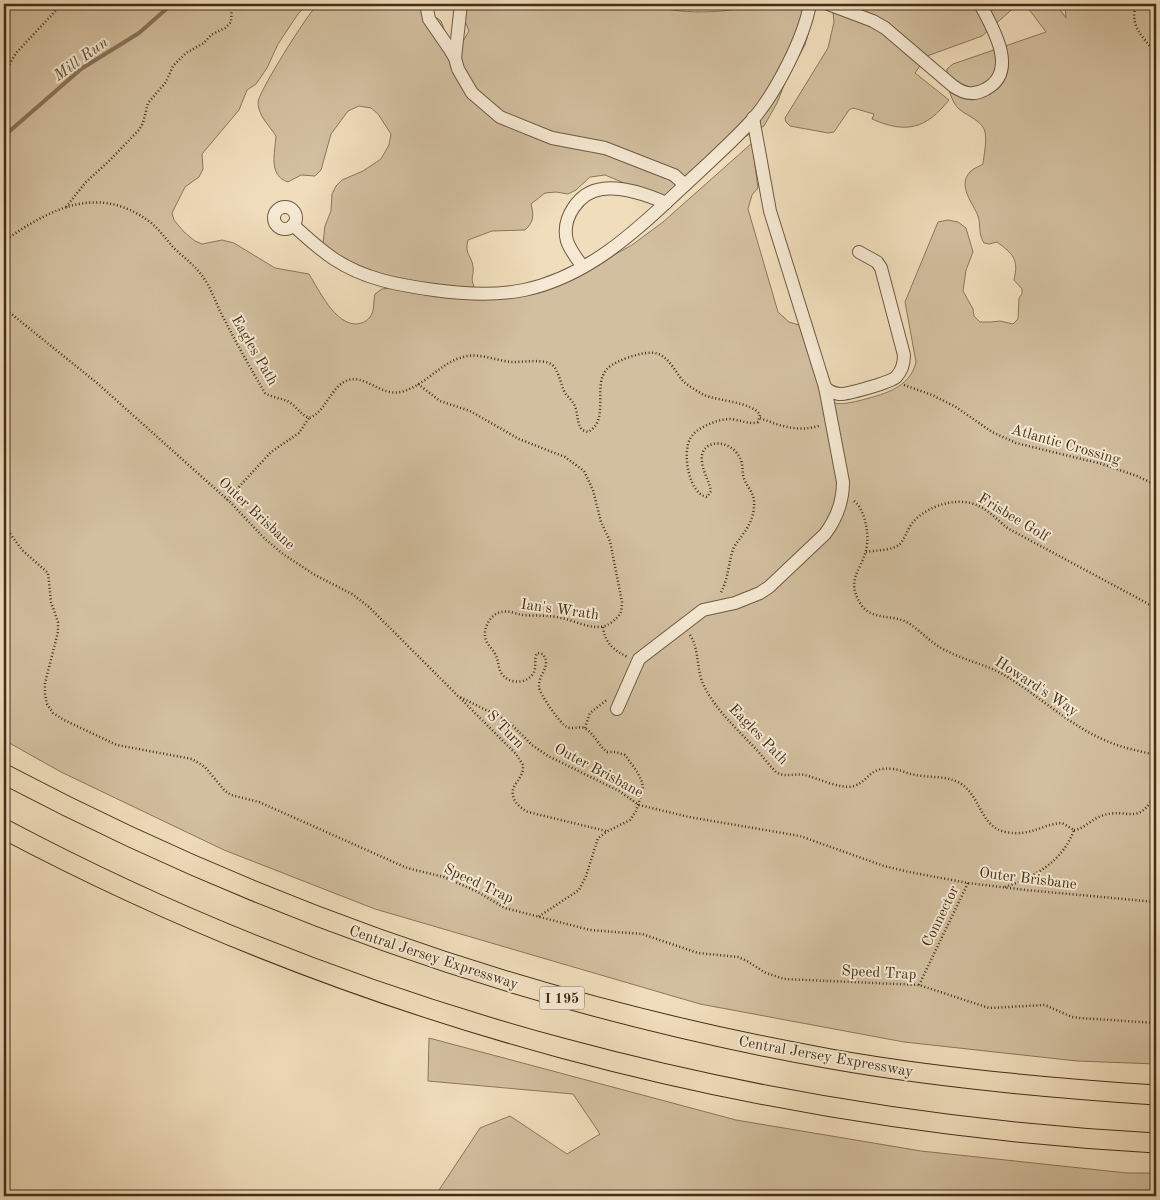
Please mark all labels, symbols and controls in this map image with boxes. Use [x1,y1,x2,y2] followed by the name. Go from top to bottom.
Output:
[50,35,111,85] water label: Mill Run
[228,313,280,388] street label: Eagles Path
[1009,423,1122,468] street label: Atlantic Crossing
[215,475,297,553] street label: Outer Brisbane
[975,491,1052,546] street label: Frisbee Golf
[520,598,600,623] street label: Ian's Wrath
[992,655,1080,720] street label: Howard's Way
[725,702,790,768] street label: Eagles Path
[483,708,526,752] street label: S Turn
[551,742,645,801] street label: Outer Brisbane
[441,862,516,907] street label: Speed Trap
[978,866,1078,893] street label: Outer Brisbane
[920,884,963,950] street label: Connector
[347,924,520,993] street label: Central Jersey Expressway
[841,964,917,983] street label: Speed Trap
[540,986,584,1010] road number: I 195
[737,1035,914,1080] street label: Central Jersey Expressway

